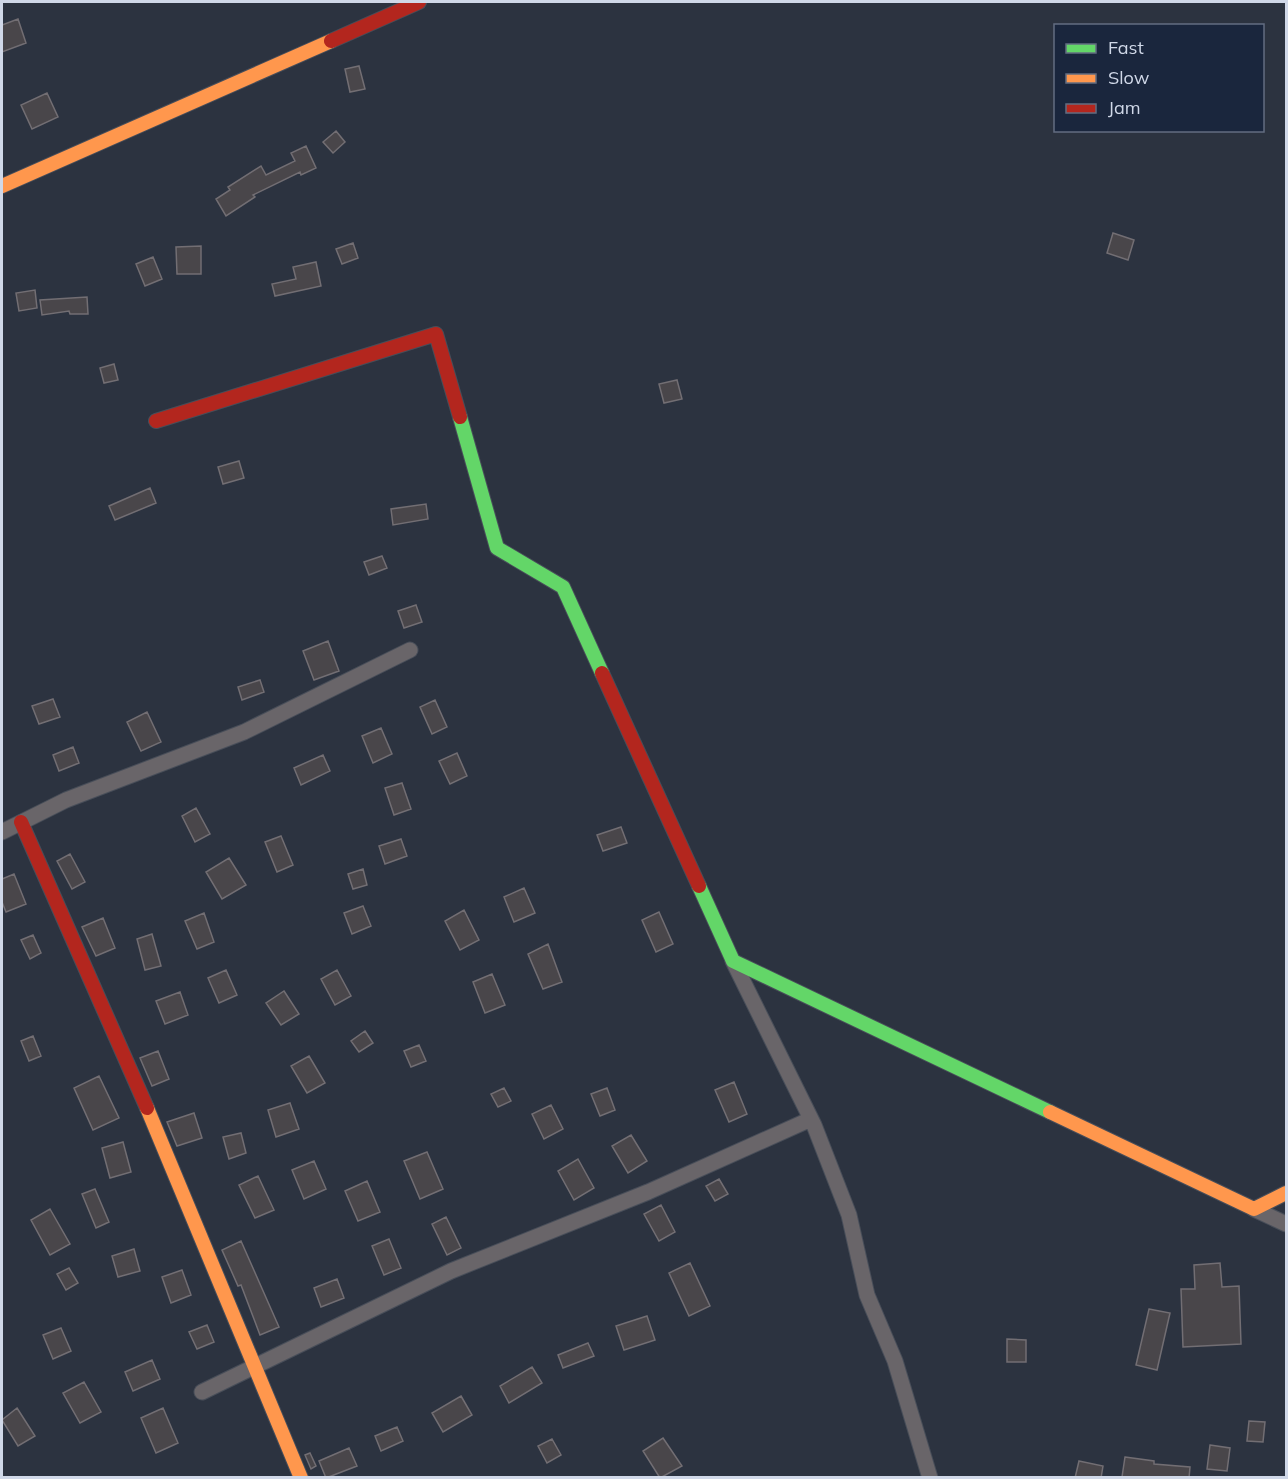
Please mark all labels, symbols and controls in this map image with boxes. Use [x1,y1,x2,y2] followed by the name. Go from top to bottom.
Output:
[1054,24,1264,132] legend
[1108,36,1144,59] text: Fast
[1108,66,1150,89] text: Slow
[1108,96,1141,119] text: Jam

